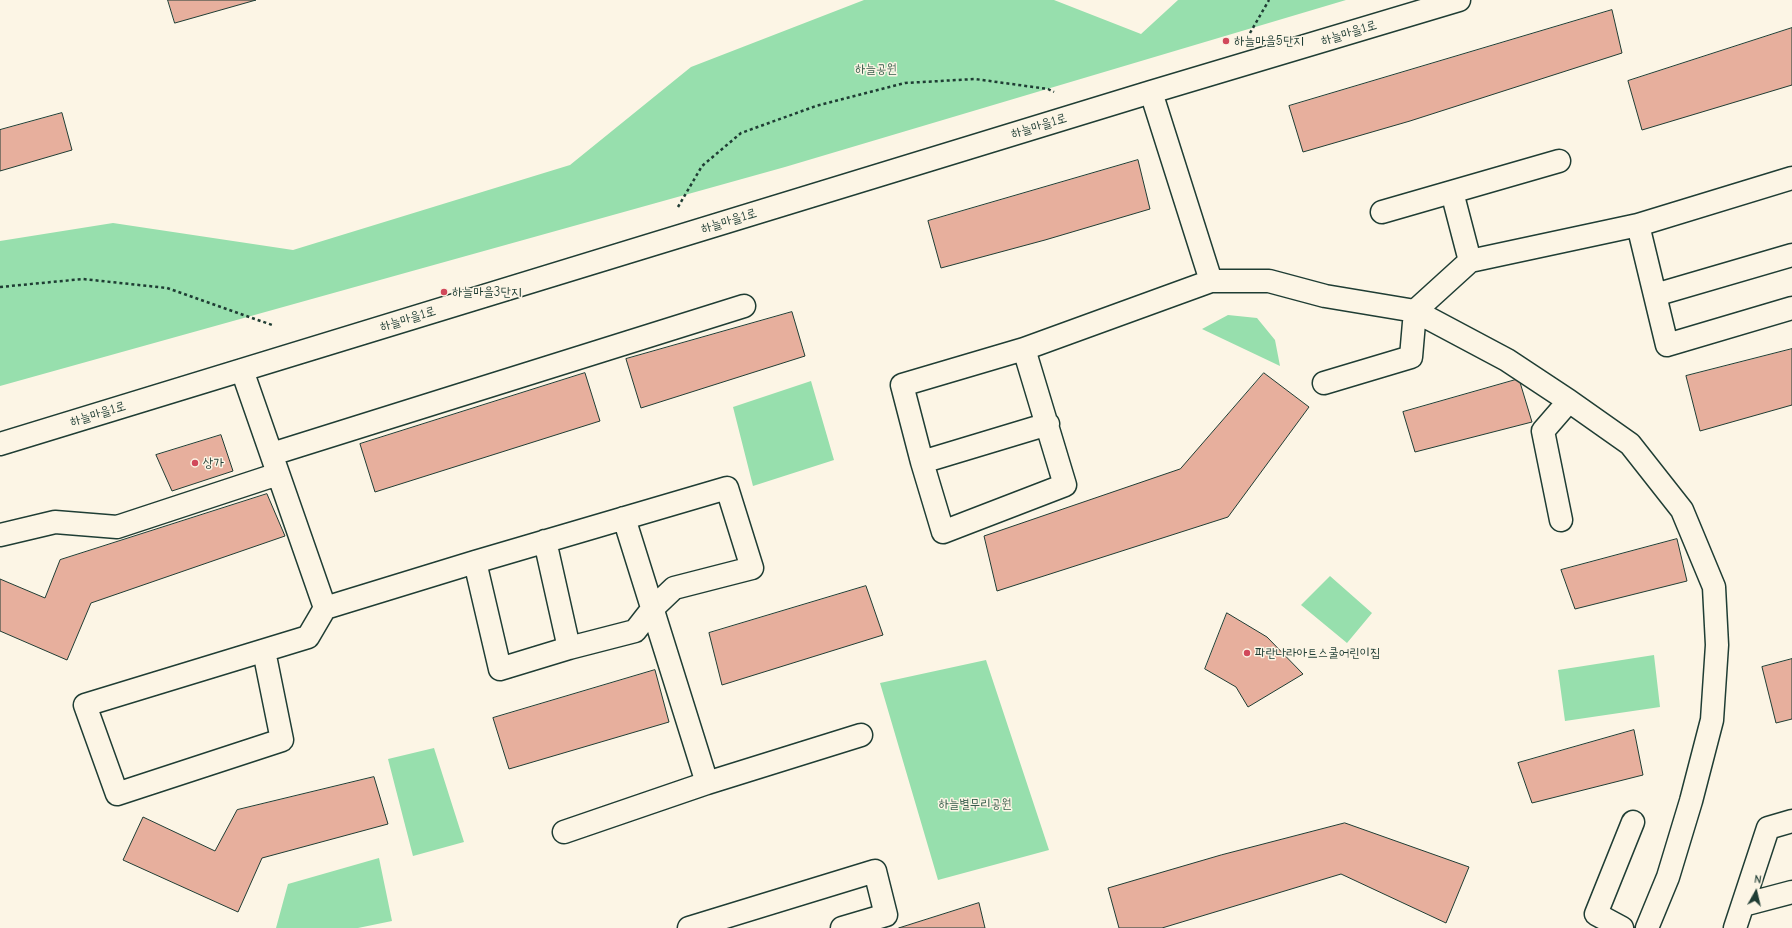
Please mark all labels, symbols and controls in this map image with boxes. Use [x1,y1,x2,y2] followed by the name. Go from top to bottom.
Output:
[1319,17,1379,49] street label: 하늘마을1로
[1234,33,1304,49] place label: 하늘마을5단지
[1221,36,1231,46] marker: 하늘마을5단지
[855,61,897,77] park label: 하늘공원
[1009,110,1069,142] street label: 하늘마을1로
[699,205,759,237] street label: 하늘마을1로
[452,284,521,300] place label: 하늘마을3단지
[439,287,449,297] marker: 하늘마을3단지
[378,303,438,335] street label: 하늘마을1로
[68,398,128,430] street label: 하늘마을1로
[203,455,224,471] place label: 상가
[190,458,200,468] marker: 상가
[1255,645,1381,661] place label: 파란나라아트스쿨어린이집
[1242,648,1252,658] marker: 파란나라아트스쿨어린이집
[938,796,1012,812] park label: 하늘별무리공원
[1736,872,1776,912] north arrow
[1753,873,1762,887] text: N

